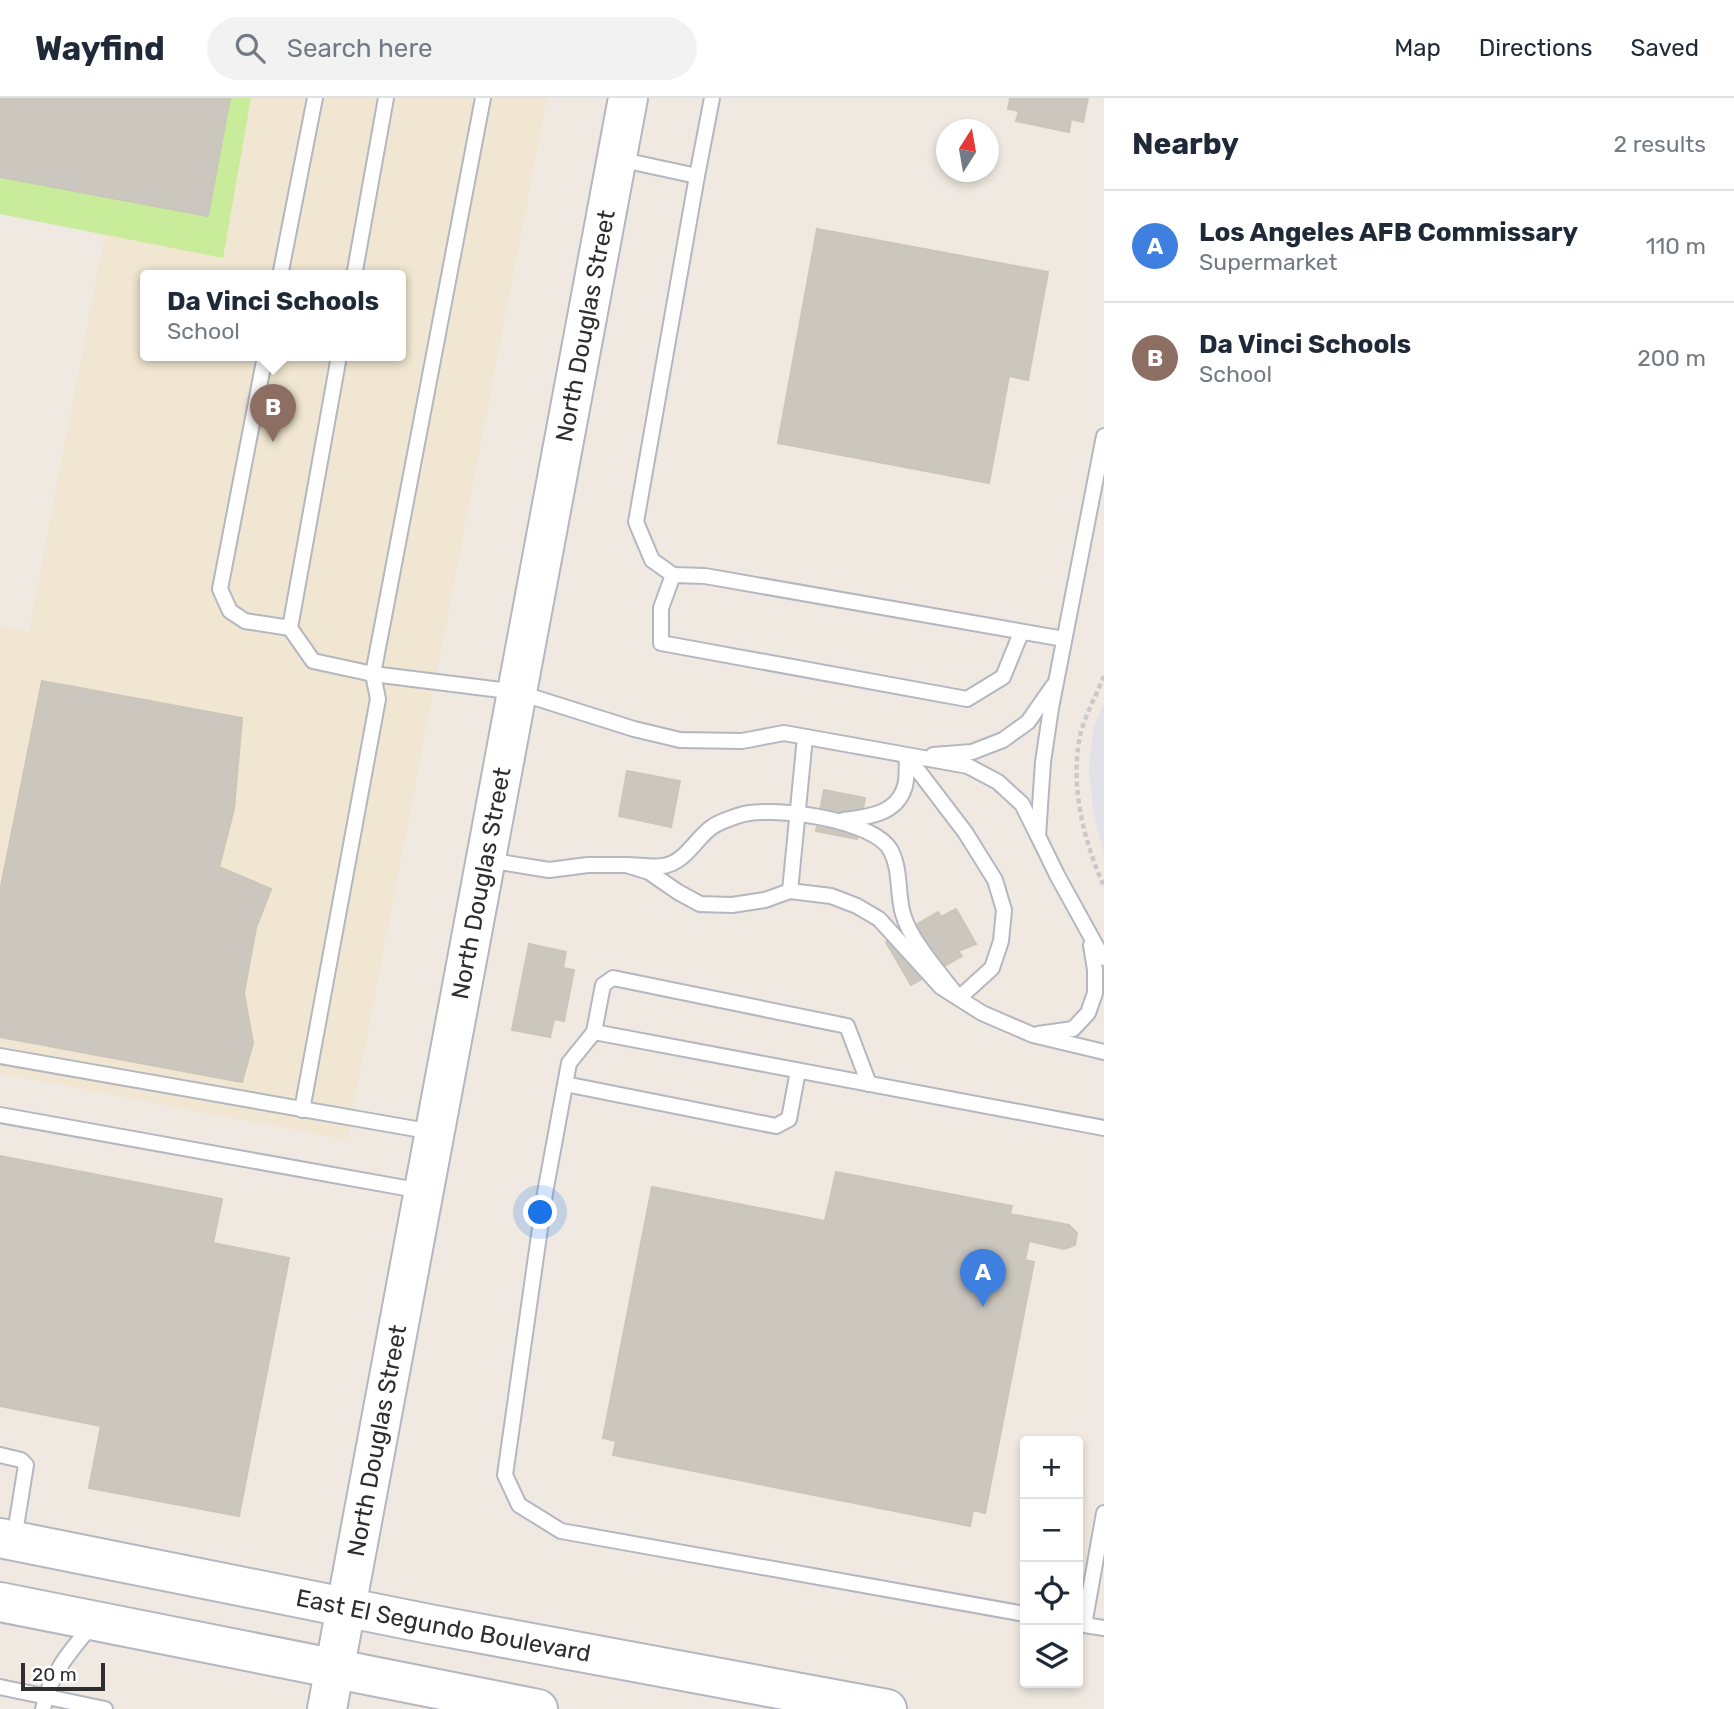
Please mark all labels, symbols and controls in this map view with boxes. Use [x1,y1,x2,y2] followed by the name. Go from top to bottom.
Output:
[207,17,697,80] search box
[35,29,165,68] text: Wayfind
[231,29,269,67] icon: search
[287,33,433,64] text: Search here
[1394,34,1441,62] text: Map
[1479,34,1592,62] text: Directions
[1630,34,1699,62] text: Saved
[936,119,999,182] north arrow
[1132,126,1239,162] text: Nearby
[1614,130,1706,158] text: 2 results
[550,208,621,444] street label: North Douglas Street
[1199,217,1578,248] text: Los Angeles AFB Commissary
[1147,232,1163,260] text: A
[1646,232,1706,260] text: 110 m
[1199,248,1337,276] text: Supermarket
[140,270,406,361] popup
[167,286,379,317] text: Da Vinci Schools
[167,317,240,345] text: School
[1199,329,1411,360] text: Da Vinci Schools
[1147,344,1163,372] text: B
[1637,344,1706,372] text: 200 m
[1199,360,1272,388] text: School
[250,384,296,442] pin: B
[446,765,517,1001] street label: North Douglas Street
[523,1195,557,1229] your location
[960,1249,1006,1307] pin: A
[342,1322,413,1559] street label: North Douglas Street
[1020,1436,1083,1688] map controls
[1020,1436,1083,1499] button: +
[1020,1499,1083,1562] button: −
[1020,1562,1083,1625] button: locate
[294,1584,593,1668] street label: East El Segundo Boulevard
[1020,1625,1083,1688] button: layers
[21,1660,105,1692] scale bar
[32,1663,77,1686] text: 20 m

